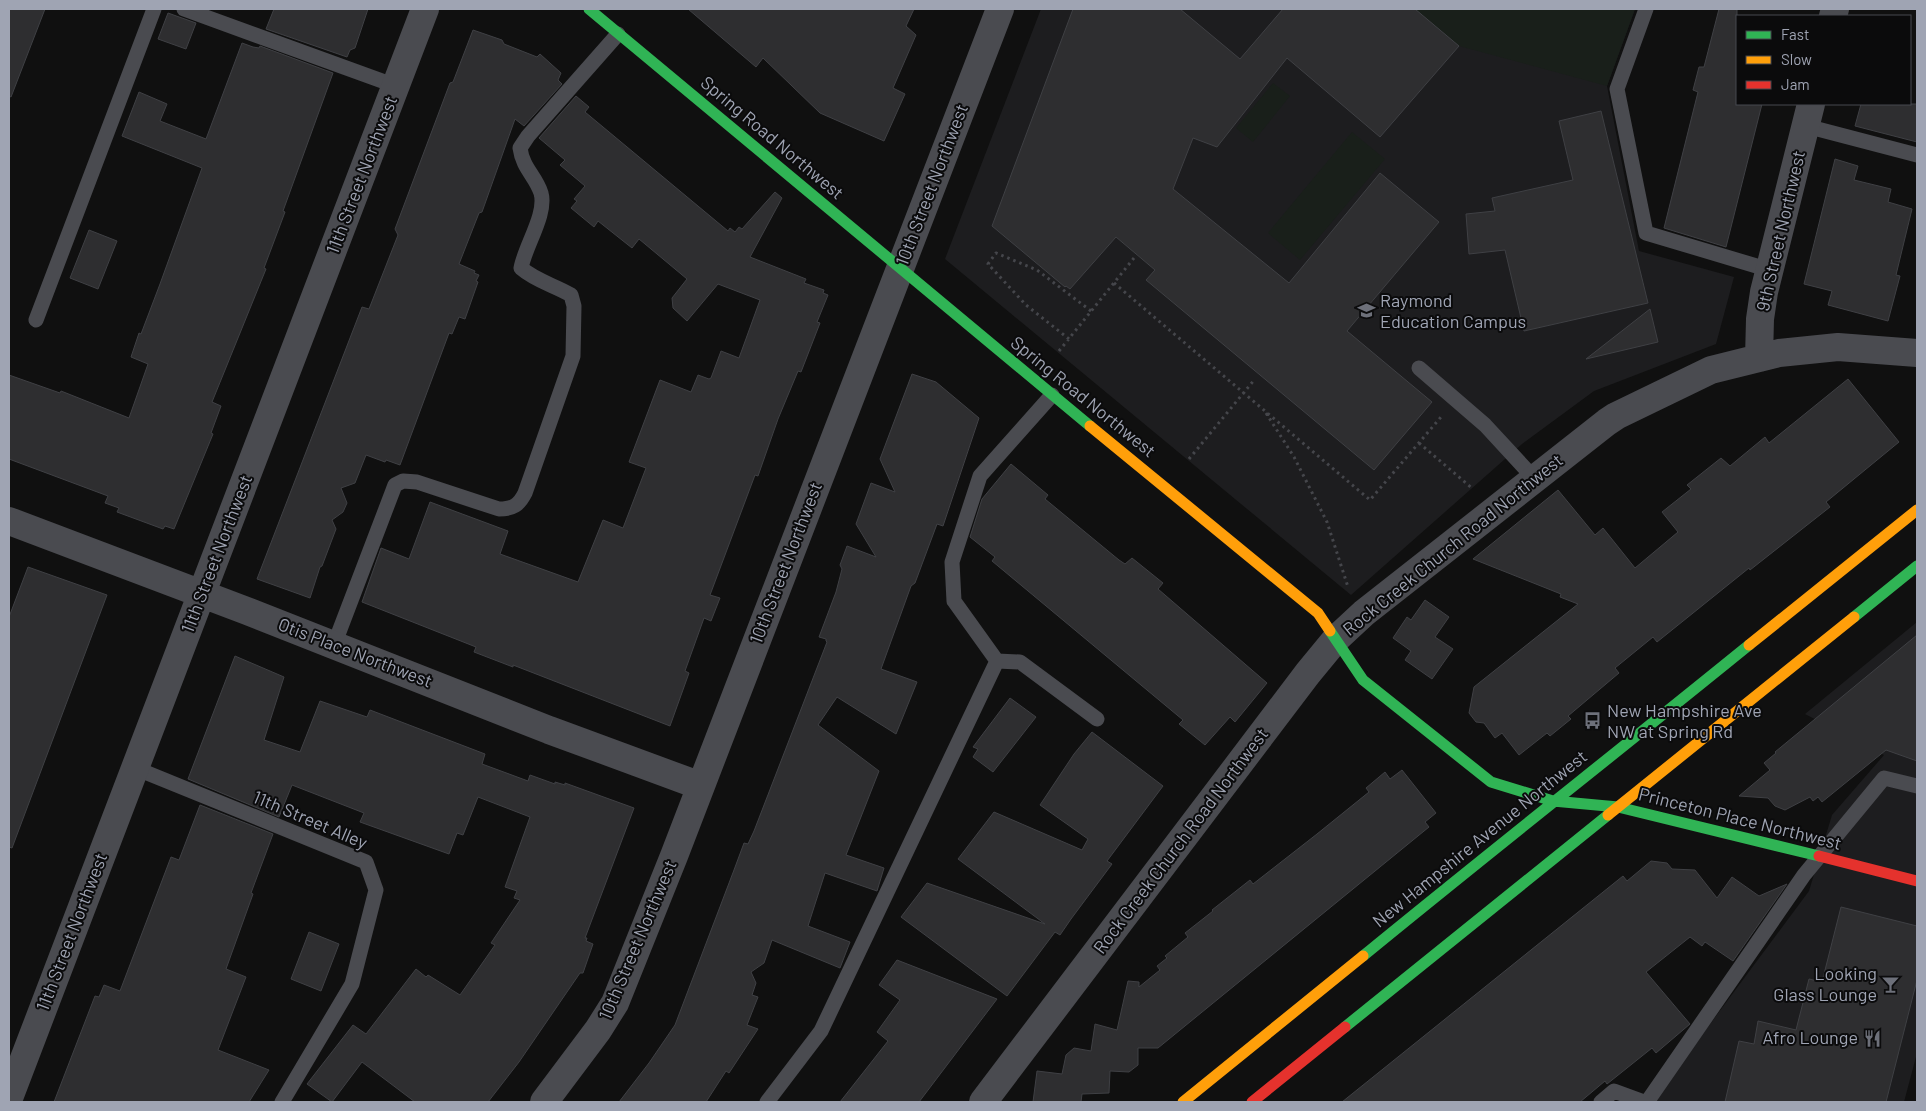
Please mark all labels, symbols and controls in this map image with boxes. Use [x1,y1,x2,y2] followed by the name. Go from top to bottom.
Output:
[1736,15,1911,105] legend
[1781,25,1809,43] text: Fast
[1781,50,1812,68] text: Slow
[697,71,849,204] street label: Spring Road Northwest
[1781,75,1810,93] text: Jam
[321,93,401,257] street label: 11th Street Northwest
[890,101,972,269] street label: 10th Street Northwest
[1751,148,1809,313] street label: 9th Street Northwest
[1380,289,1526,332] place label: Raymond Education Campus
[1356,301,1376,321] school or university icon: Raymond Education Campus
[1007,331,1161,461] street label: Spring Road Northwest
[1338,449,1567,640] street label: Rock Creek Church Road Northwest
[176,472,256,636] street label: 11th Street Northwest
[744,479,826,647] street label: 10th Street Northwest
[275,613,436,692] street label: Otis Place Northwest
[1607,699,1762,742] place label: New Hampshire Ave NW at Spring Rd
[1583,711,1603,731] bus stop icon: New Hampshire Ave NW at Spring Rd
[1088,723,1272,958] street label: Rock Creek Church Road Northwest
[1368,745,1591,932] street label: New Hampshire Avenue Northwest
[1637,782,1844,854] street label: Princeton Place Northwest
[250,785,371,853] street label: 11th Street Alley
[31,850,111,1014] street label: 11th Street Northwest
[594,857,681,1023] street label: 10th Street Northwest
[1773,962,1877,1005] place label: Looking Glass Lounge
[1881,974,1901,994] bar icon: Looking Glass Lounge
[1762,1026,1858,1048] place label: Afro Lounge
[1862,1028,1882,1048] restaurant icon: Afro Lounge

